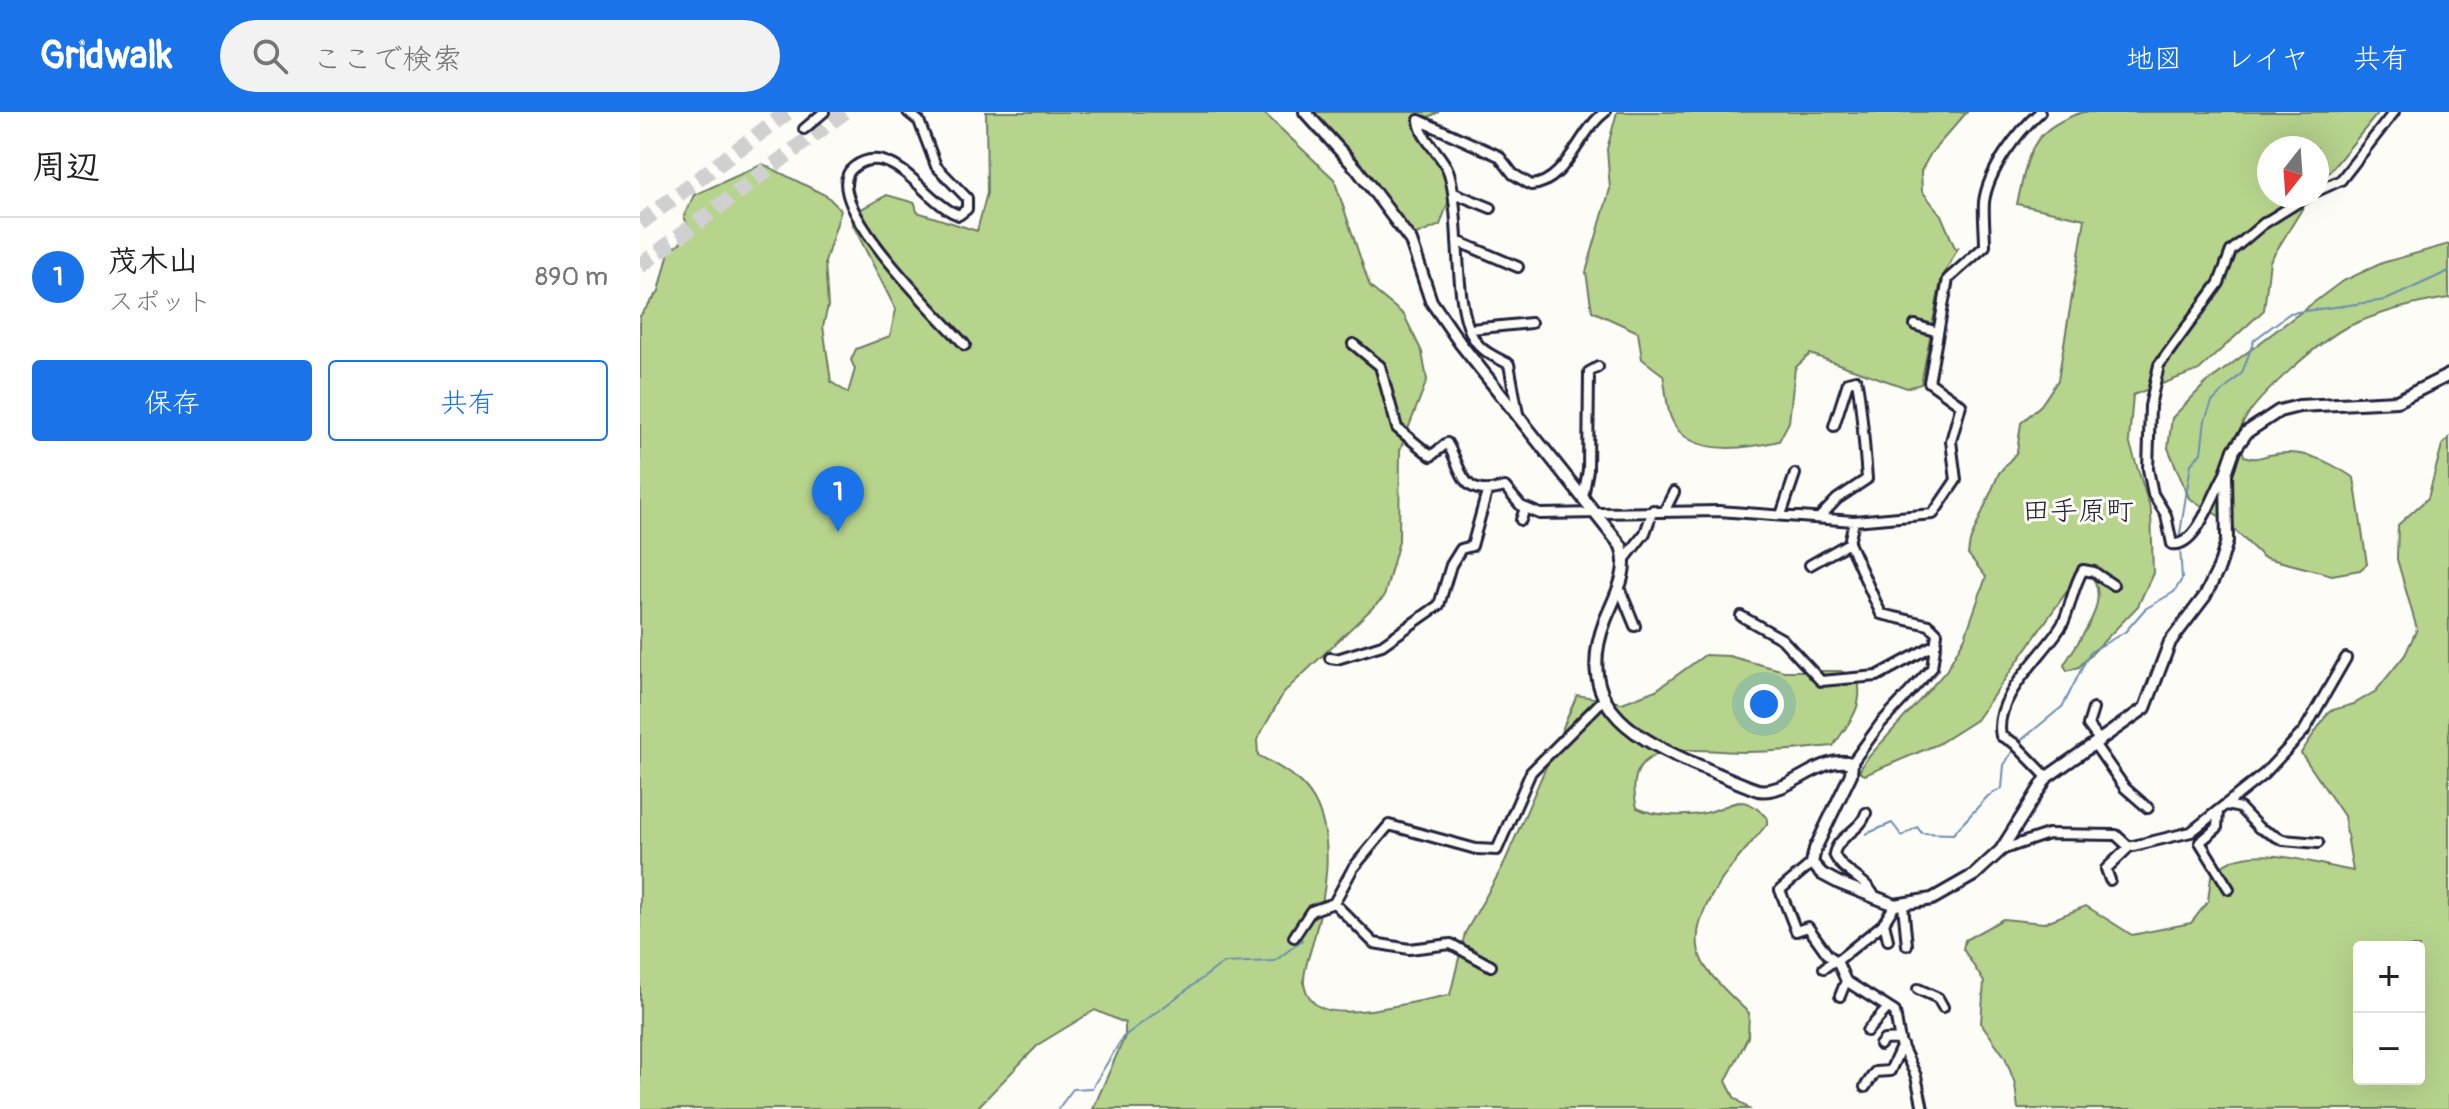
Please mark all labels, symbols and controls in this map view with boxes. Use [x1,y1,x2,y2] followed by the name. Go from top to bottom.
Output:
[220,20,780,92] search box
[40,32,172,80] text: Gridwalk
[248,34,292,78] icon: search
[312,41,462,78] text: ここで検索
[2126,42,2182,77] text: 地図
[2226,42,2309,77] text: レイヤ
[2353,42,2409,77] text: 共有
[2257,136,2329,208] north arrow
[32,146,100,189] text: 周辺
[108,243,198,280] text: 茂木山
[53,261,63,293] text: 1
[535,261,608,293] text: 890 m
[108,286,212,318] text: スポット
[32,360,312,441] button: 保存
[328,360,608,441] button: 共有
[812,466,864,532] pin: 1
[2022,494,2134,529] district label: 田手原町
[1744,684,1784,724] your location
[2353,941,2425,1085] map controls
[2353,941,2425,1013] button: +
[2353,1013,2425,1085] button: −

